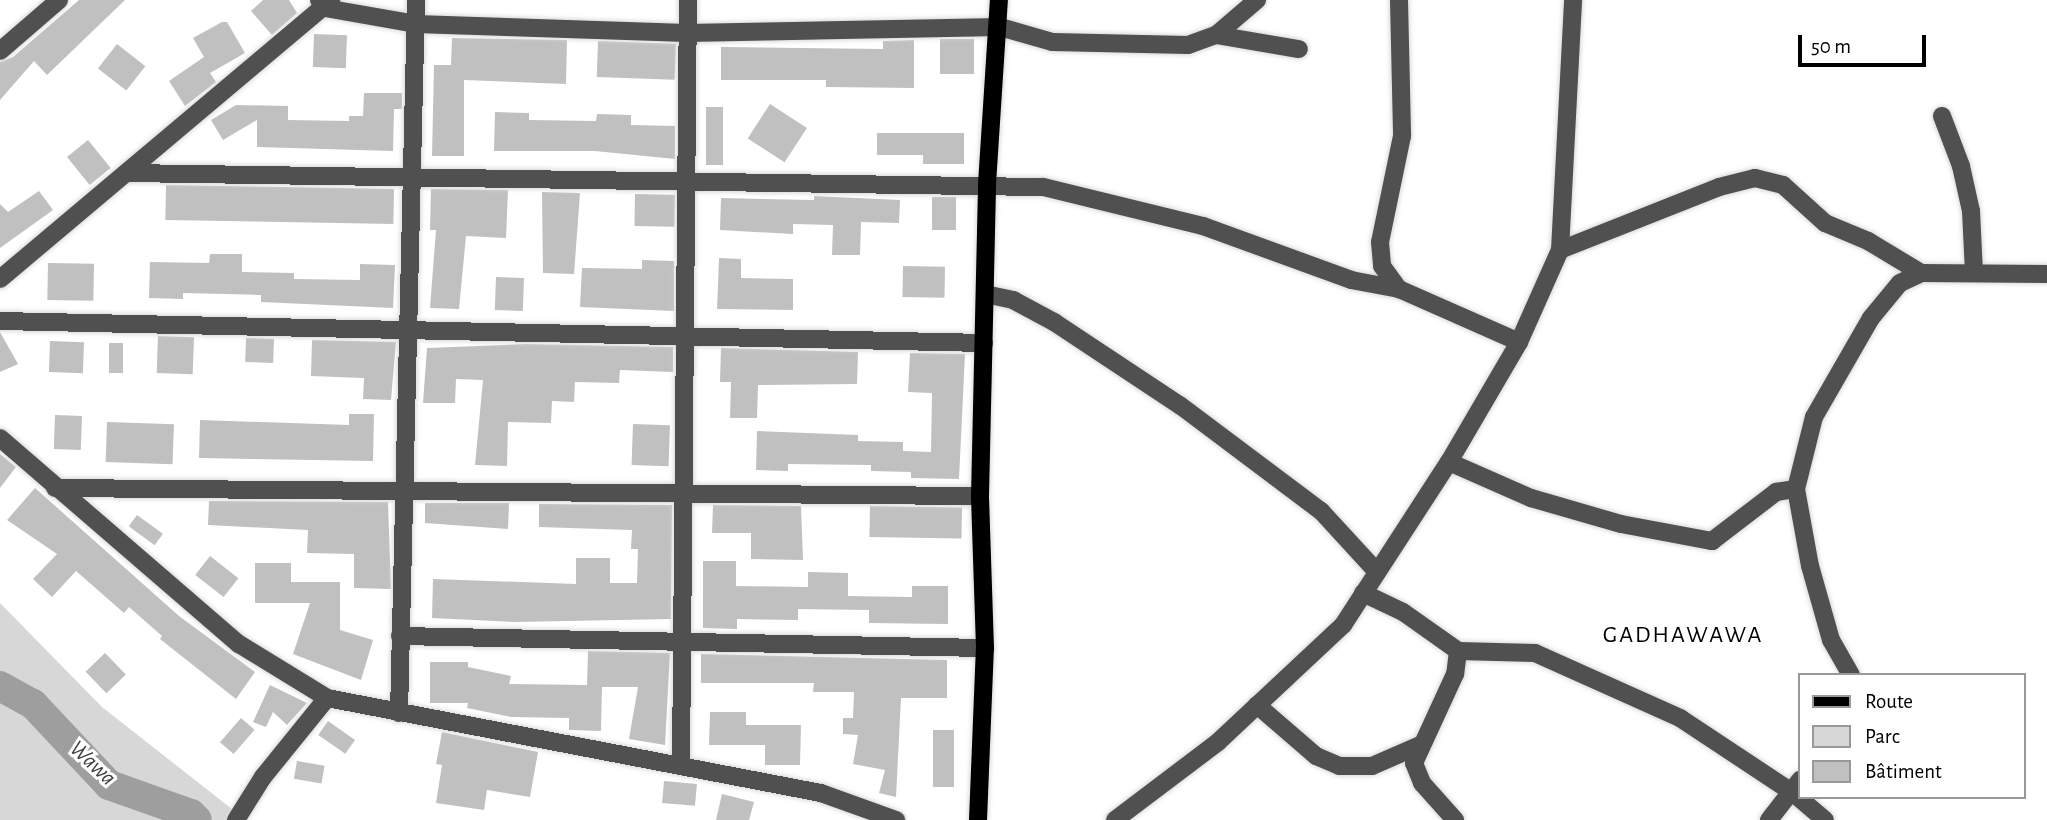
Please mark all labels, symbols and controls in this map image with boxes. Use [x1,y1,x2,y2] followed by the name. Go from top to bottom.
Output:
[1802,21,1930,65] scale bar
[1811,36,1851,57] text: 50 m
[1604,622,1762,650] district label: GADHAWAWA
[1798,673,2026,799] legend
[1865,691,1913,712] text: Route
[1865,726,1900,747] text: Parc
[63,736,121,792] water label: Wawa
[1865,761,1942,782] text: Bâtiment

